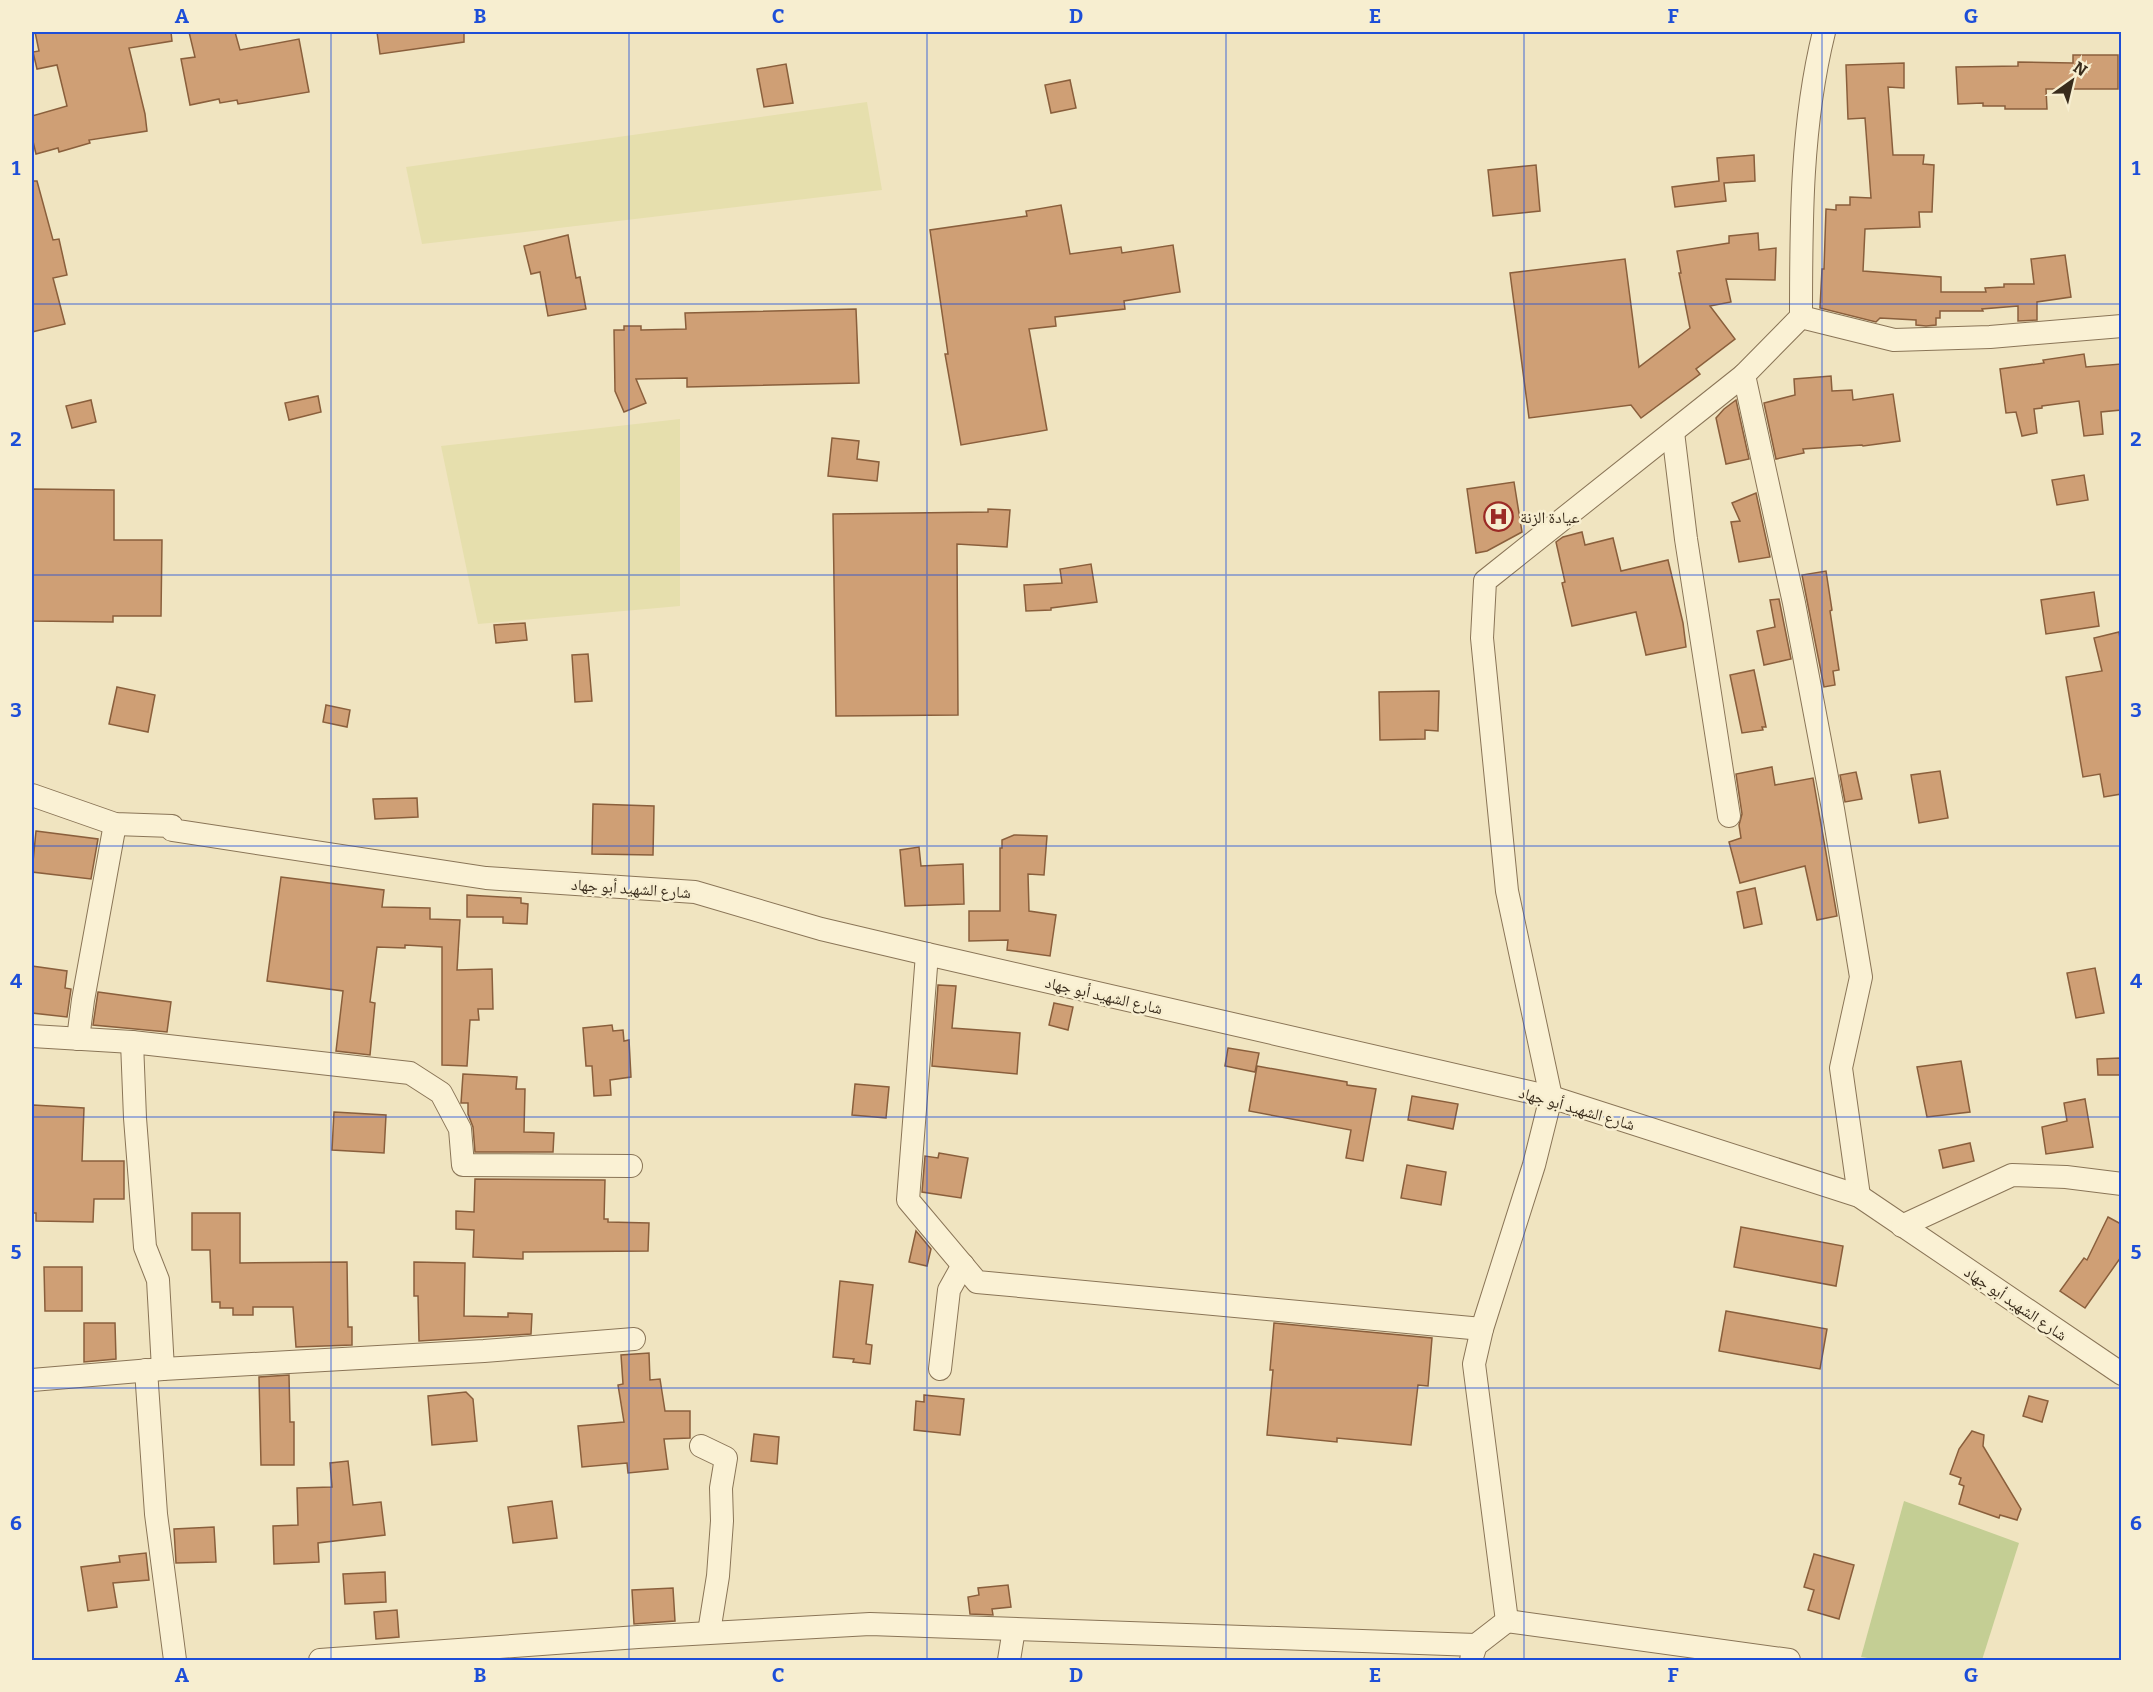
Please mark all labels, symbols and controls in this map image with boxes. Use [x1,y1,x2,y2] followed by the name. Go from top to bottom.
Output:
[175,4,190,28] text: A
[474,4,487,28] text: B
[772,4,784,28] text: C
[1069,4,1083,28] text: D
[1369,4,1381,28] text: E
[1667,4,1679,28] text: F
[1964,4,1978,28] text: G
[2042,51,2102,111] north arrow
[2070,58,2091,80] text: N
[12,156,21,180] text: 1
[2132,156,2141,180] text: 1
[10,427,22,451] text: 2
[2130,427,2142,451] text: 2
[1483,501,1515,533] hospital icon: عيادة الزنة
[1520,508,1580,527] place label: عيادة الزنة
[10,698,22,722] text: 3
[2130,698,2142,722] text: 3
[570,875,691,903] street label: شارع الشهيد أبو جهاد
[10,969,22,993] text: 4
[2130,969,2142,993] text: 4
[1043,973,1164,1019] street label: شارع الشهيد أبو جهاد
[1516,1083,1637,1135] street label: شارع الشهيد أبو جهاد
[11,1240,22,1264] text: 5
[2131,1240,2142,1264] text: 5
[1960,1262,2071,1346] street label: شارع الشهيد أبو جهاد
[10,1511,22,1535] text: 6
[2130,1511,2142,1535] text: 6
[175,1663,190,1687] text: A
[474,1663,487,1687] text: B
[772,1663,784,1687] text: C
[1069,1663,1083,1687] text: D
[1369,1663,1381,1687] text: E
[1667,1663,1679,1687] text: F
[1964,1663,1978,1687] text: G

